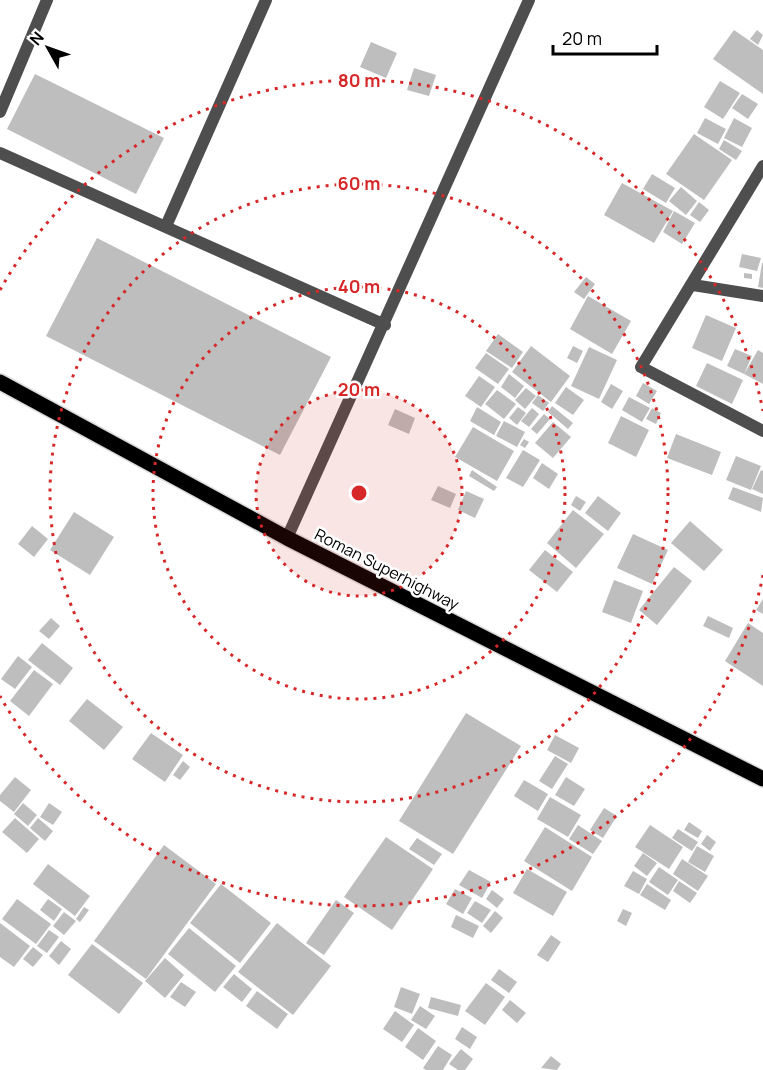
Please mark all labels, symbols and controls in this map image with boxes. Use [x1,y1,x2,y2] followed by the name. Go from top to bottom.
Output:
[18,18,78,78] north arrow
[553,18,656,56] scale bar
[562,26,602,50] text: 20 m
[24,27,49,50] text: N
[338,68,380,92] text: 80 m
[338,171,380,195] text: 60 m
[338,274,380,298] text: 40 m
[338,377,380,401] text: 20 m
[349,483,369,503] centre of rings
[311,523,464,615] street label: Roman Superhighway

